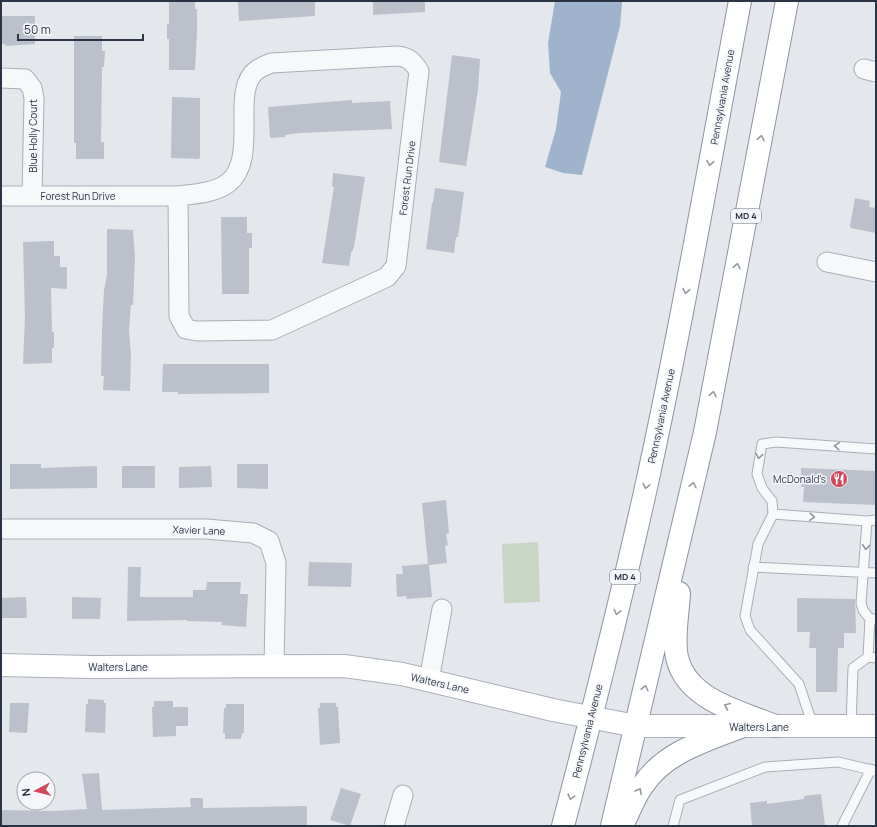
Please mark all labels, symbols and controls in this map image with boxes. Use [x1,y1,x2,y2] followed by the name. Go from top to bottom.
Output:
[18,16,143,42] scale bar
[24,21,51,38] text: 50 m
[707,48,737,146] street label: Pennsylvania Avenue
[26,99,40,173] street label: Blue Holly Court
[757,135,765,141] one-way arrow
[395,140,419,216] street label: Forest Run Drive
[706,160,715,166] one-way arrow
[41,189,116,203] street label: Forest Run Drive
[731,209,761,223] road number: MD 4
[732,263,741,269] one-way arrow
[682,288,690,294] one-way arrow
[644,367,678,465] street label: Pennsylvania Avenue
[708,390,716,397] one-way arrow
[834,442,840,451] one-way arrow
[755,453,764,460] one-way arrow
[829,469,849,489] restaurant icon: McDonald's
[773,472,826,486] place label: McDonald's
[689,482,697,488] one-way arrow
[643,483,651,489] one-way arrow
[809,513,815,522] one-way arrow
[172,522,226,538] street label: Xavier Lane
[861,544,870,550] one-way arrow
[610,570,640,584] road number: MD 4
[613,609,621,616] one-way arrow
[88,660,148,674] street label: Walters Lane
[409,669,471,697] street label: Walters Lane
[569,682,606,780] street label: Pennsylvania Avenue
[641,685,649,692] one-way arrow
[723,703,731,711] one-way arrow
[729,720,789,734] street label: Walters Lane
[16,771,56,811] north arrow
[18,787,34,797] text: N
[635,788,642,795] one-way arrow
[567,793,576,800] one-way arrow

